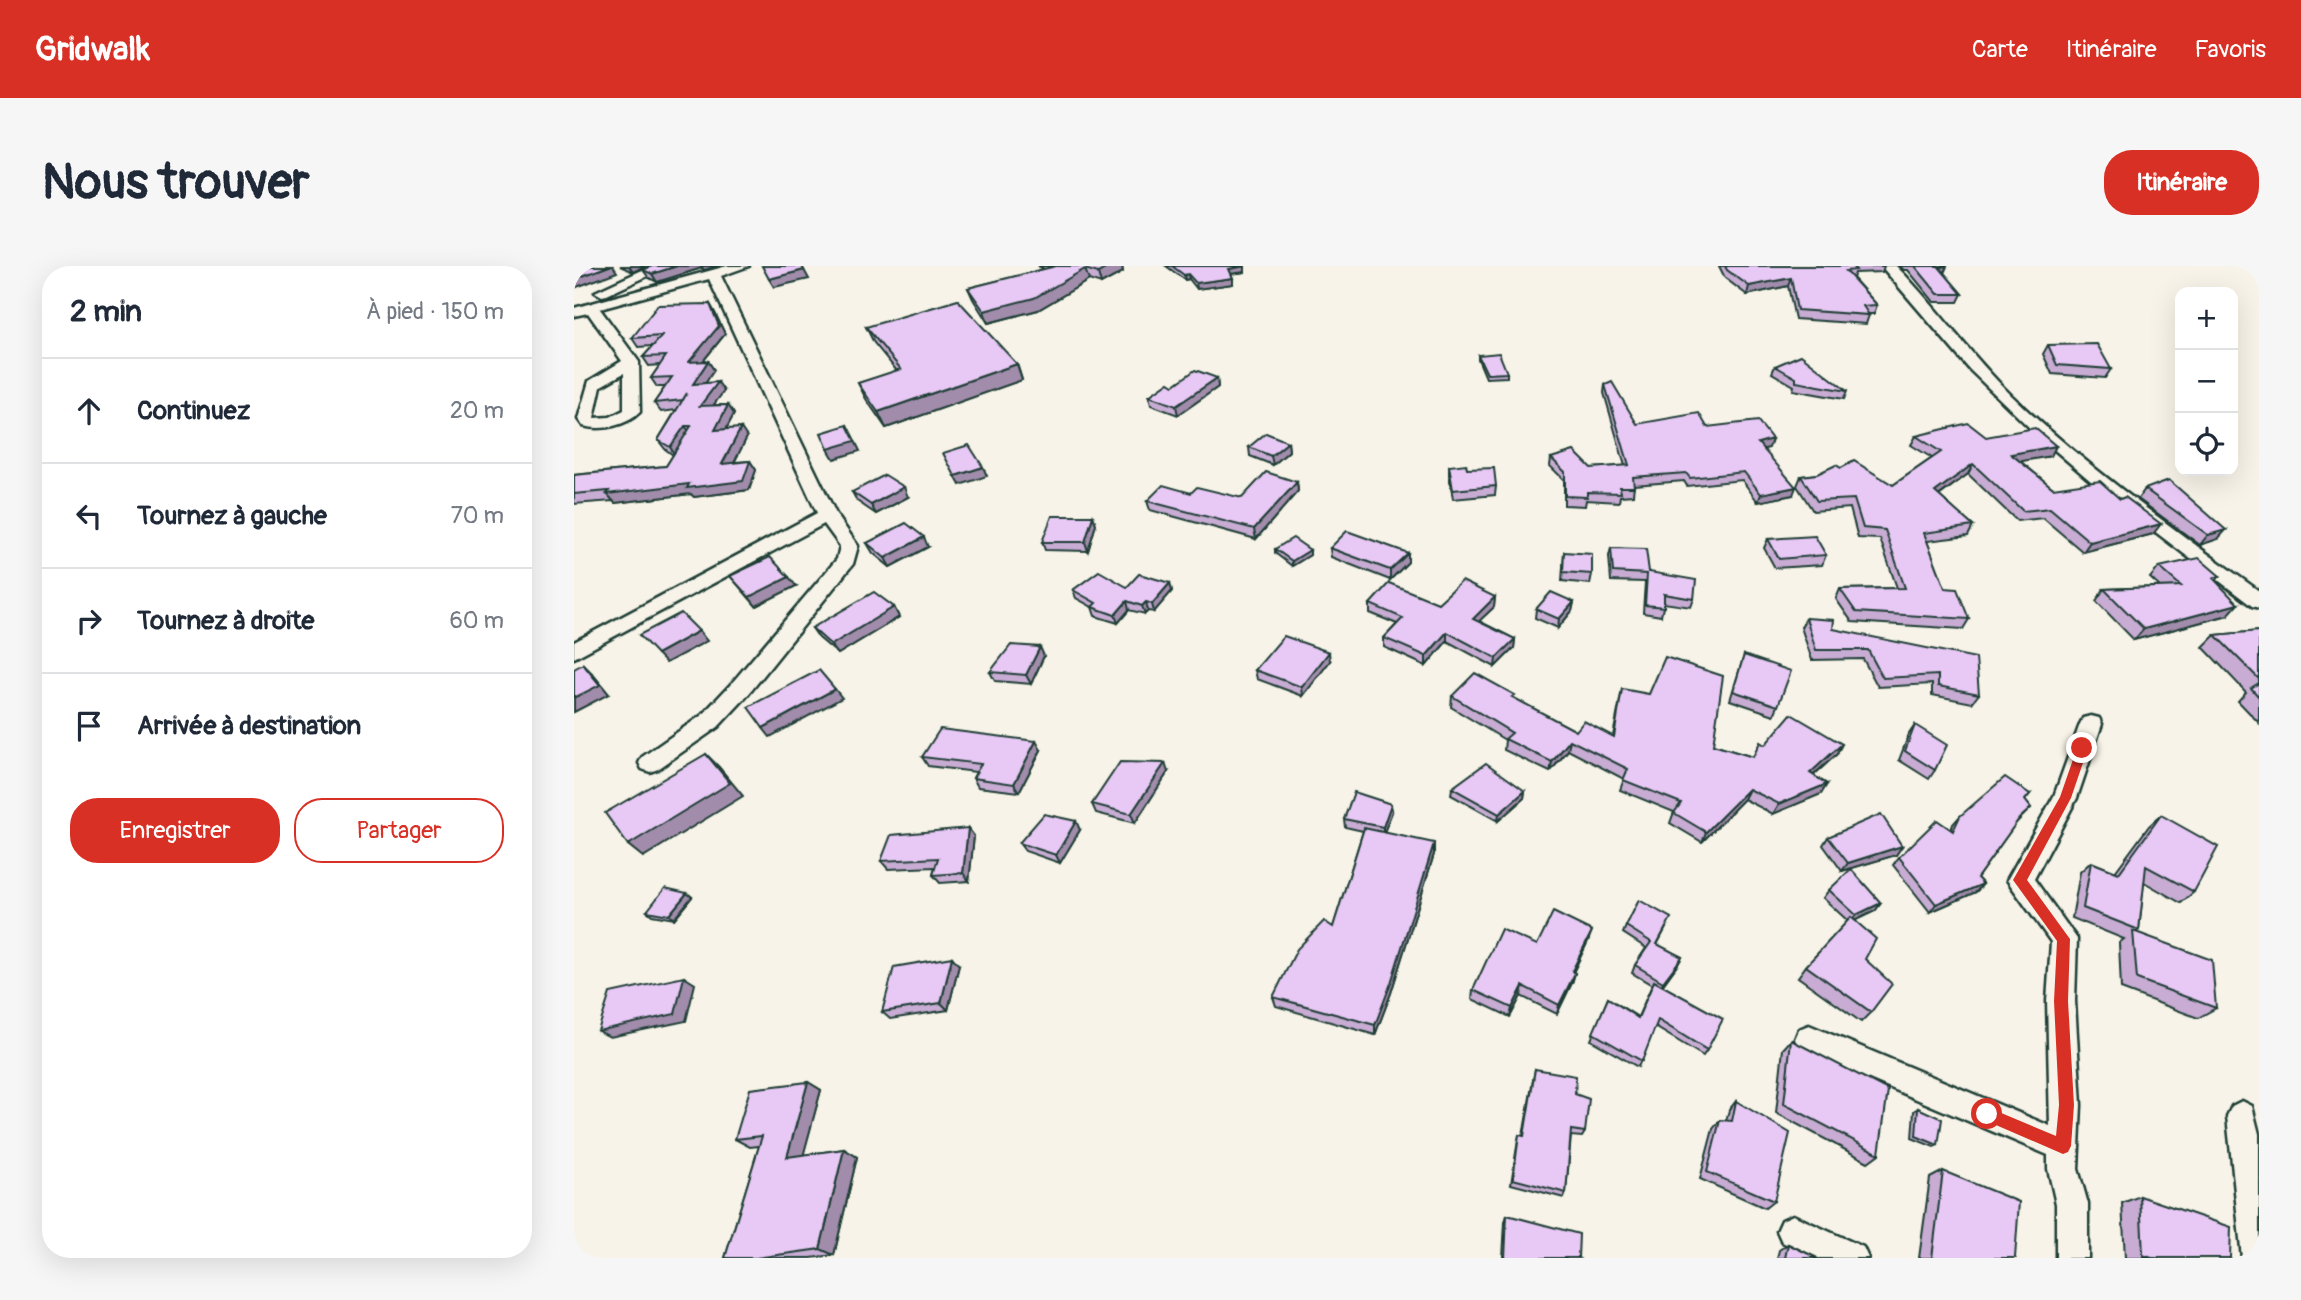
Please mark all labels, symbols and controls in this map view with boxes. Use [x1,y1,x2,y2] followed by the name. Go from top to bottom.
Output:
[35,29,150,70] text: Gridwalk
[1972,35,2028,64] text: Carte
[2066,35,2157,64] text: Itinéraire
[2195,35,2266,64] text: Favoris
[2104,150,2259,215] button: Itinéraire
[42,152,310,213] text: Nous trouver
[2175,287,2238,476] map controls
[2175,287,2238,350] button: +
[70,293,142,330] text: 2 min
[366,297,504,326] text: À pied · 150 m
[2175,350,2238,413] button: −
[70,392,108,430] icon: ahead
[137,395,250,427] text: Continuez
[450,396,504,425] text: 20 m
[2175,413,2238,476] button: locate
[70,497,108,535] icon: left
[137,500,327,532] text: Tournez à gauche
[451,501,504,530] text: 70 m
[70,602,108,640] icon: right
[137,605,314,637] text: Tournez à droite
[449,606,504,635] text: 60 m
[70,707,108,745] icon: arrive
[137,710,361,742] text: Arrivée à destination
[2066,732,2097,763] route end
[70,798,280,863] button: Enregistrer
[294,798,504,863] button: Partager
[1971,1098,2002,1129] route start

